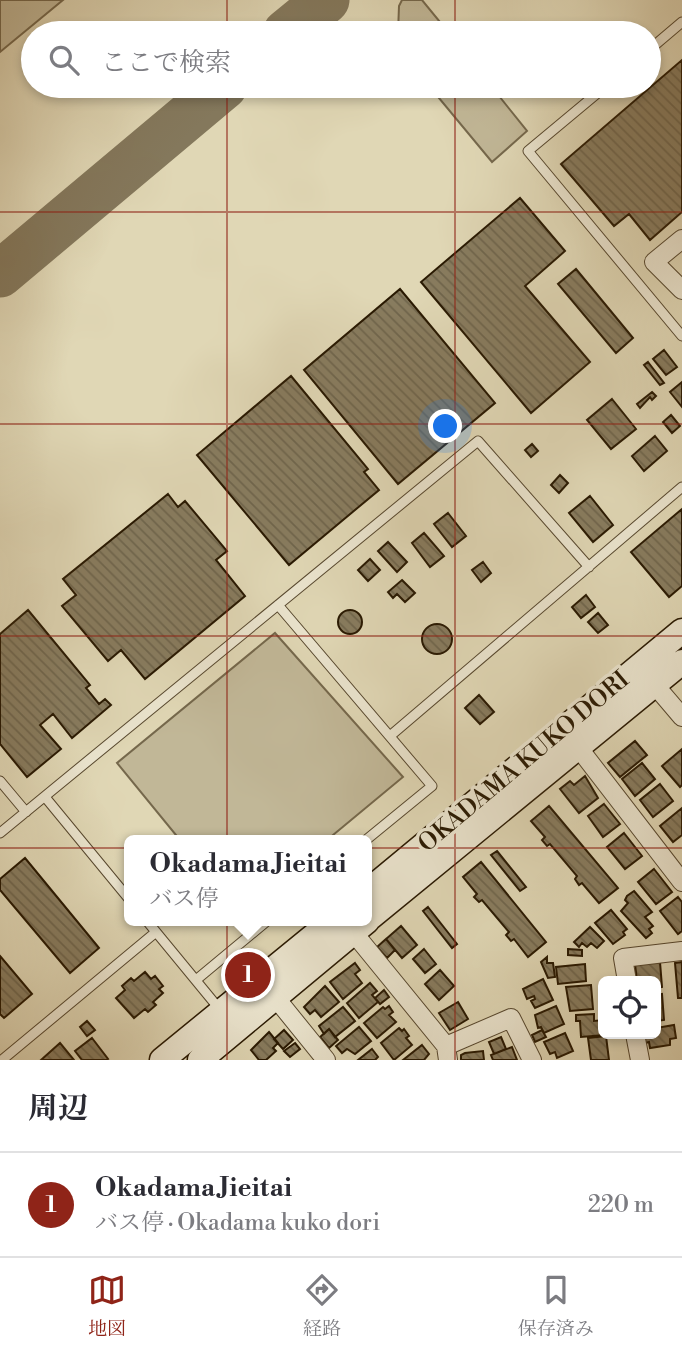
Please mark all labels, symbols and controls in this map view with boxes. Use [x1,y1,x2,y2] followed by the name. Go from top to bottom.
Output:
[21,21,661,98] search box
[45,41,83,79] icon: search
[101,47,231,79] text: ここで検索
[428,409,462,443] your location
[412,665,636,859] street label: OKADAMA KUKO DORI
[124,835,372,926] popup
[149,848,347,880] text: Okadama Jieitai
[149,885,218,913] text: バス停
[225,949,271,1001] pin: 1
[598,976,661,1039] map controls
[598,976,661,1039] button: locate
[28,1090,88,1128] text: 周辺
[95,1172,292,1204] text: Okadama Jieitai
[45,1191,57,1219] text: 1
[588,1191,654,1219] text: 220 m
[95,1209,380,1237] text: バス停 · Okadama kuko dori
[88,1271,126,1341] tab: 地図
[303,1271,341,1341] tab: 経路
[518,1271,594,1341] tab: 保存済み

